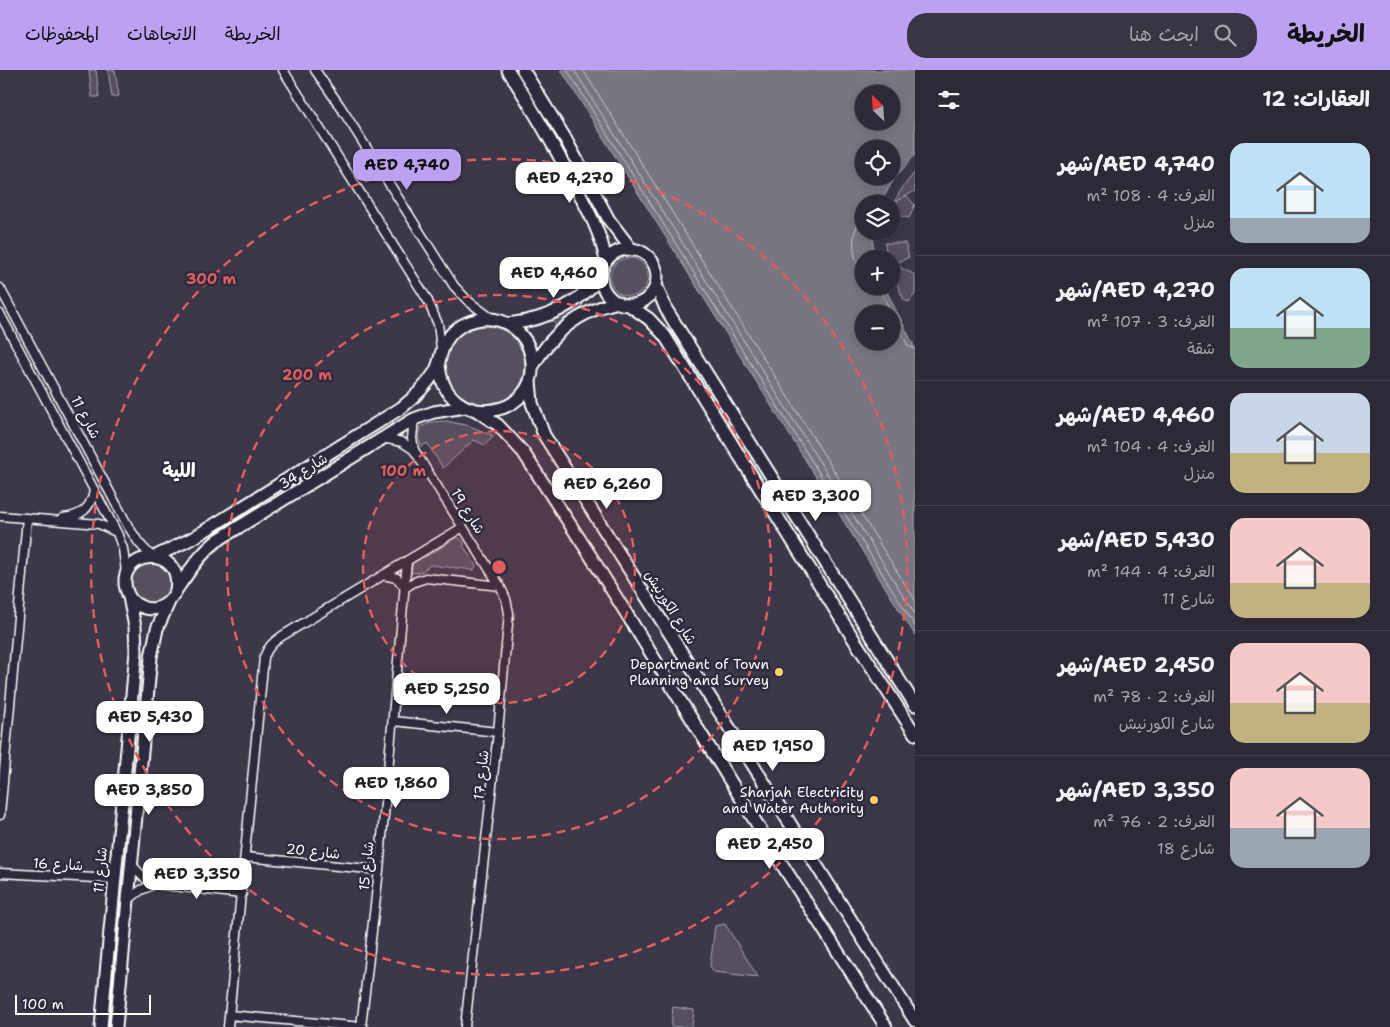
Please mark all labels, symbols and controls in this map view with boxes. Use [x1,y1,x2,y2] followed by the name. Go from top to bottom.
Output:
[907,13,1257,58] search box
[1287,18,1365,50] text: الخريطة
[1211,21,1239,49] icon: search
[25,22,99,46] text: المحفوظات
[127,22,197,46] text: الاتجاهات
[225,22,281,46] text: الخريطة
[1129,22,1199,47] text: ابحث هنا
[855,85,900,130] north arrow
[855,85,900,350] map controls
[1262,85,1370,113] text: العقارات: 12
[935,86,963,114] icon: filters
[855,140,900,185] button: locate
[350,148,464,191] pin: AED 4,740
[1058,150,1215,178] text: AED 4,740/شهر
[364,154,450,175] text: AED 4,740
[513,162,627,204] pin: AED 4,270
[1270,163,1330,223] icon: home
[527,167,613,188] text: AED 4,270
[1086,185,1215,206] text: الغرف: 4 · 108 m²
[855,195,900,240] button: layers
[1183,212,1215,233] text: منزل
[855,250,900,295] button: +
[497,256,611,299] pin: AED 4,460
[511,262,597,283] text: AED 4,460
[186,269,236,289] text: 300 m
[1057,276,1215,304] text: AED 4,270/شهر
[1270,288,1330,348] icon: home
[855,305,900,350] button: −
[1087,311,1215,332] text: الغرف: 3 · 107 m²
[1187,338,1215,359] text: شقة
[282,365,332,385] text: 200 m
[66,392,105,442] street label: شارع 11
[1057,401,1215,429] text: AED 4,460/شهر
[1270,413,1330,473] icon: home
[1087,436,1215,457] text: الغرف: 4 · 104 m²
[275,449,331,494] street label: شارع 34
[162,458,196,483] district label: اللية
[380,461,426,481] text: 100 m
[1183,463,1215,484] text: منزل
[550,468,664,510] pin: AED 6,260
[563,473,651,494] text: AED 6,260
[759,480,873,522] pin: AED 3,300
[446,485,489,538] street label: شارع 19
[772,485,860,506] text: AED 3,300
[1059,526,1215,554] text: AED 5,430/شهر
[1270,538,1330,598] icon: home
[490,558,508,576] centre of rings
[1087,561,1215,582] text: الغرف: 4 · 144 m²
[640,566,701,648] street label: شارع الكورنيش
[1162,588,1215,609] text: شارع 11
[1058,651,1215,679] text: AED 2,450/شهر
[629,655,769,689] place label: Department of Town Planning and Survey
[1270,663,1330,723] icon: home
[773,666,785,678] marker: Department of Town Planning and Survey
[390,672,504,715] pin: AED 5,250
[404,678,490,699] text: AED 5,250
[1093,686,1215,707] text: الغرف: 2 · 78 m²
[93,700,207,743] pin: AED 5,430
[107,706,193,727] text: AED 5,430
[1119,713,1215,734] text: شارع الكورنيش
[716,730,830,772] pin: AED 1,950
[733,735,813,756] text: AED 1,950
[469,749,494,801] street label: شارع 17
[339,766,453,809] pin: AED 1,860
[354,772,438,793] text: AED 1,860
[92,774,206,816] pin: AED 3,850
[1057,776,1215,804] text: AED 3,350/شهر
[106,779,192,800] text: AED 3,850
[722,783,864,817] place label: Sharjah Electricity and Water Authority
[1270,788,1330,848] icon: home
[868,794,880,806] marker: Sharjah Electricity and Water Authority
[1093,811,1215,832] text: الغرف: 2 · 76 m²
[713,828,827,870] pin: AED 2,450
[727,833,813,854] text: AED 2,450
[1157,838,1215,859] text: شارع 18
[285,839,341,864] street label: شارع 20
[354,841,379,892] street label: شارع 15
[89,846,112,894] street label: شارع 11
[32,854,84,875] street label: شارع 16
[140,858,254,900] pin: AED 3,350
[154,863,240,884] text: AED 3,350
[15,992,151,1015] scale bar
[22,995,64,1013] text: 100 m

